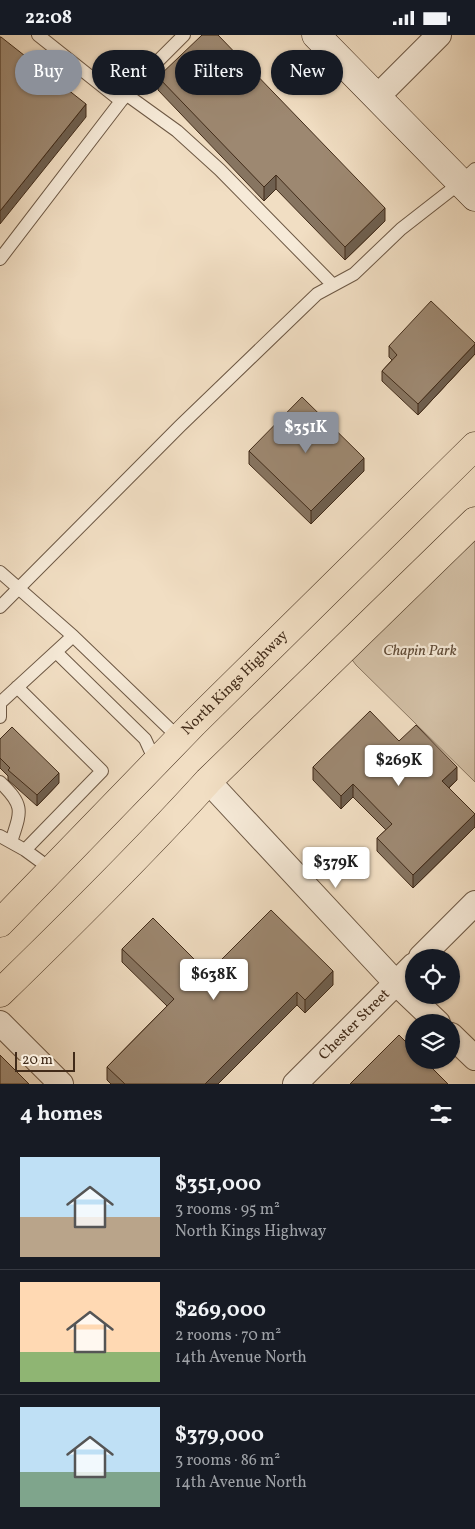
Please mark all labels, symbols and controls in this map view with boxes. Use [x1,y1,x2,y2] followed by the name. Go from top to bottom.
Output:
[25,5,72,31] text: 22:08
[15,50,82,95] chip: Buy
[92,50,165,95] chip: Rent
[175,50,261,95] chip: Filters
[271,50,343,95] chip: New
[271,411,341,454] pin: $351K
[285,417,327,439] text: $351K
[177,625,293,740] street label: North Kings Highway
[383,641,457,662] park label: Chapin Park
[364,745,434,787] pin: $269K
[376,750,422,772] text: $269K
[301,847,371,889] pin: $379K
[314,852,358,874] text: $379K
[405,949,460,1069] map controls
[405,949,460,1004] button: locate
[179,959,249,1001] pin: $638K
[191,964,237,986] text: $638K
[314,984,395,1065] street label: Chester Street
[405,1014,460,1069] button: layers
[15,1049,75,1072] scale bar
[22,1051,53,1070] text: 20 m
[20,1100,103,1129] text: 4 homes
[427,1100,455,1128] icon: filters
[175,1170,261,1199] text: $351,000
[60,1177,120,1237] icon: home
[175,1199,280,1221] text: 3 rooms · 95 m²
[175,1221,326,1243] text: North Kings Highway
[175,1296,266,1325] text: $269,000
[60,1302,120,1362] icon: home
[175,1325,281,1347] text: 2 rooms · 70 m²
[175,1347,307,1369] text: 14th Avenue North
[175,1421,264,1450] text: $379,000
[60,1427,120,1487] icon: home
[175,1450,280,1472] text: 3 rooms · 86 m²
[175,1472,307,1494] text: 14th Avenue North

